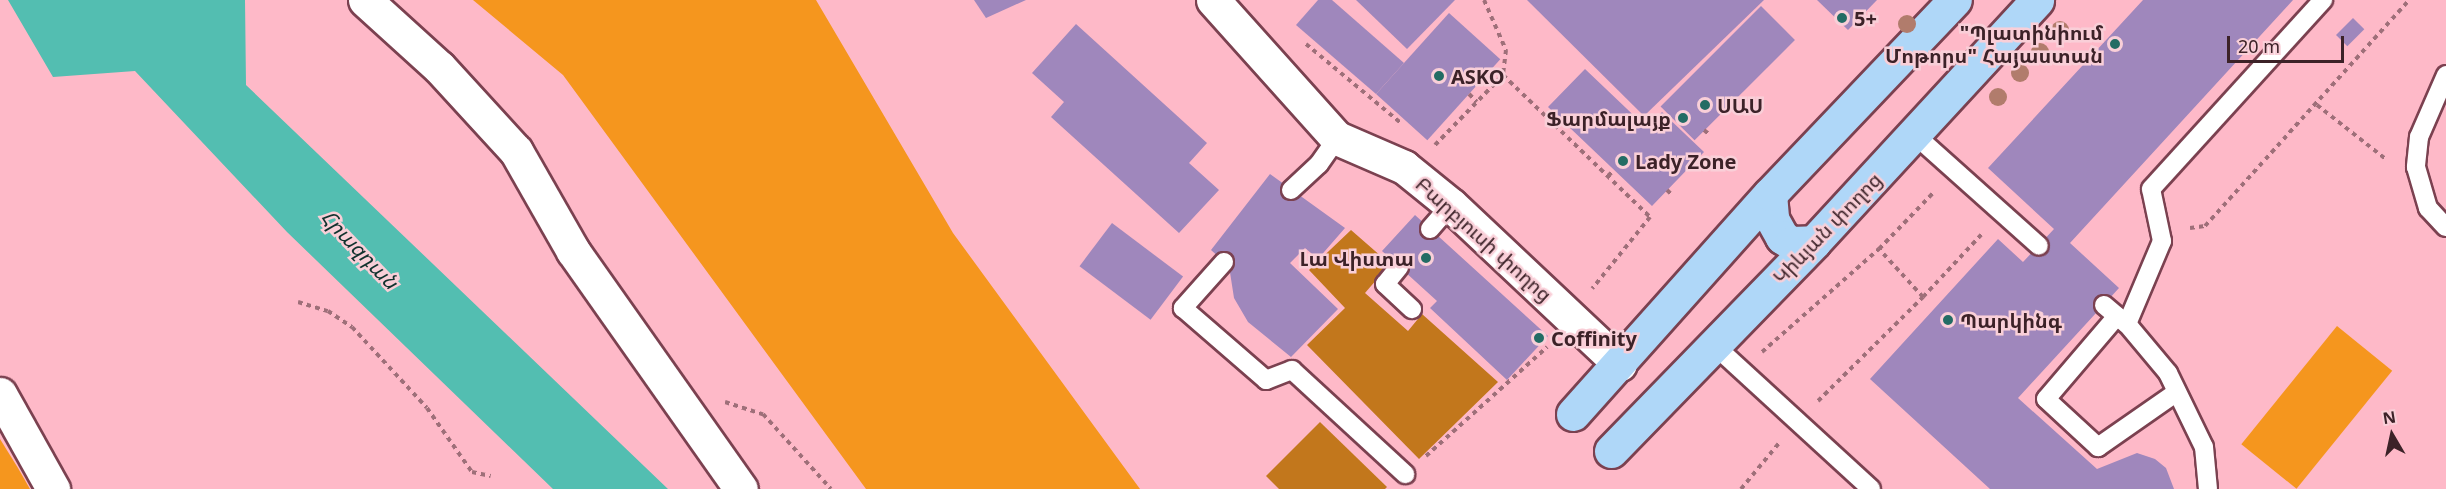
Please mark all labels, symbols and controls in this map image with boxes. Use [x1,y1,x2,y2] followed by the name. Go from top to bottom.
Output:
[1854,6,1877,30] place label: 5+
[1835,11,1849,25] marker: 5+
[1885,20,2103,67] place label: "Պլատինիում Մոթորս" Հայաստան
[2230,24,2347,62] scale bar
[2238,34,2280,58] text: 20 m
[2108,37,2122,51] marker: "Պլատինիում Մոթորս" Հայաստան
[1451,64,1505,88] place label: ASKO
[1432,69,1446,83] marker: ASKO
[1717,93,1763,117] place label: ՍԱՍ
[1698,98,1712,112] marker: ՍԱՍ
[1546,106,1671,130] place label: Ֆարմալայք
[1676,111,1690,125] marker: Ֆարմալայք
[1635,149,1736,173] place label: Lady Zone
[1616,154,1630,168] marker: Lady Zone
[1768,167,1886,289] street label: Կիևյան փողոց
[1411,172,1557,306] street label: Բարբյուսի փողոց
[316,204,404,294] water label: Հրազդան
[1300,246,1414,270] place label: Լա Վիստա
[1419,251,1433,265] marker: Լա Վիստա
[1960,308,2062,332] place label: Պարկինգ
[1941,313,1955,327] marker: Պարկինգ
[1551,326,1637,350] place label: Coffinity
[1532,331,1546,345] marker: Coffinity
[2362,405,2422,465] north arrow
[2381,405,2397,429] text: N

